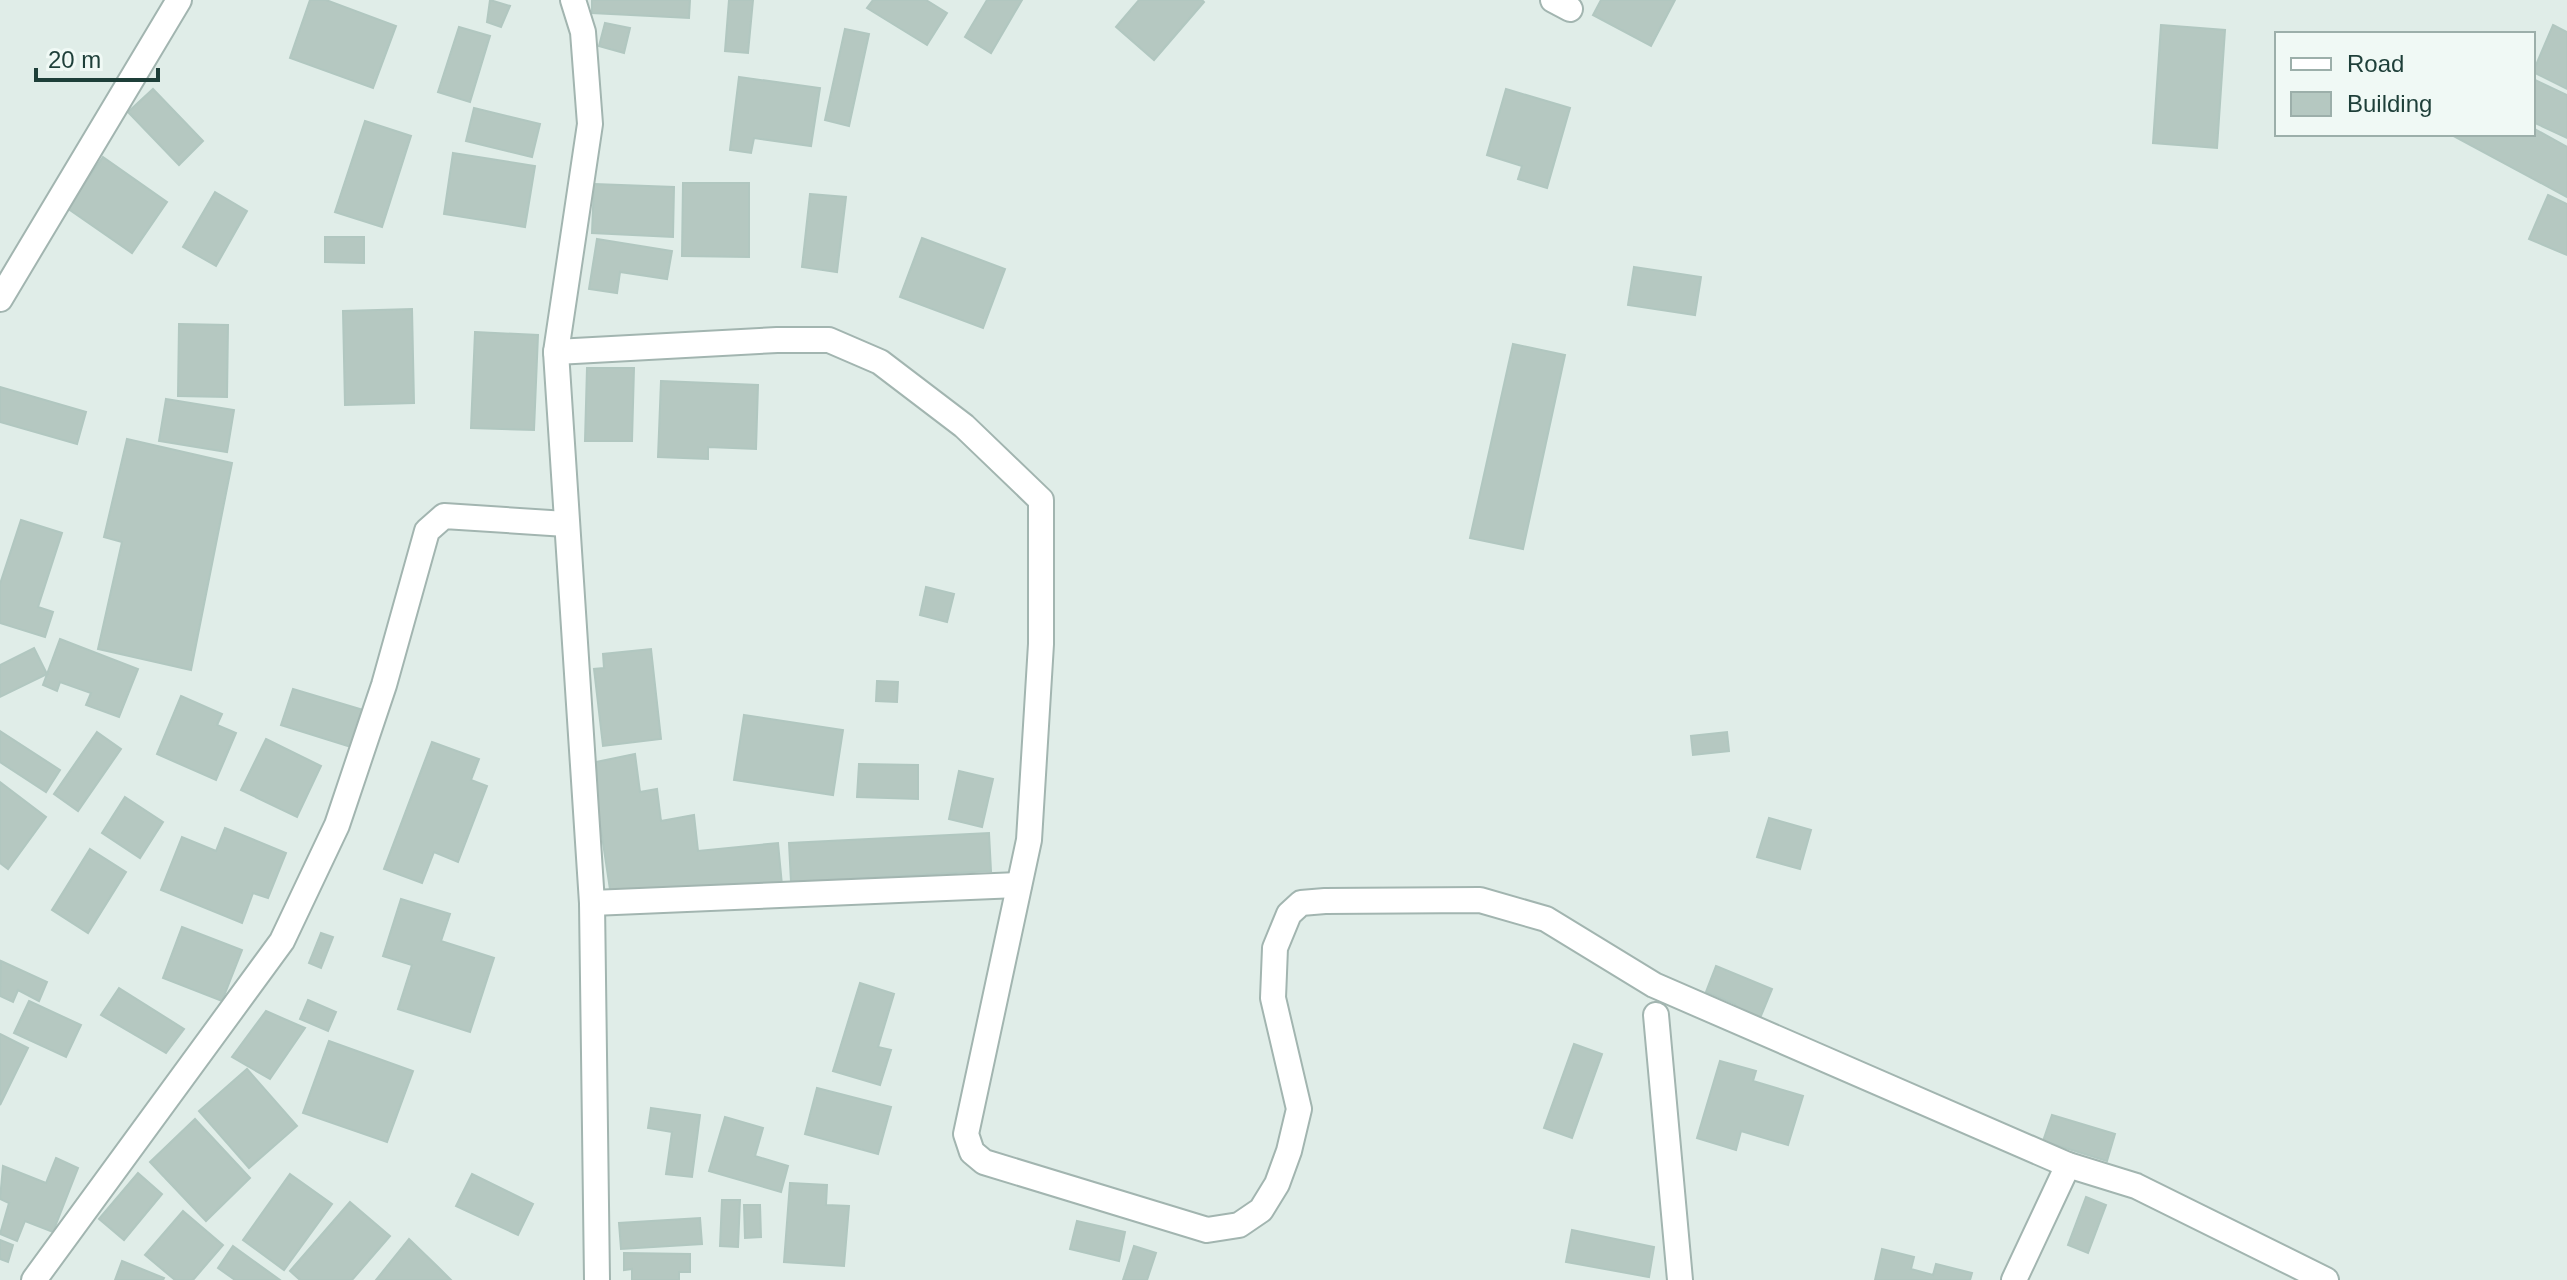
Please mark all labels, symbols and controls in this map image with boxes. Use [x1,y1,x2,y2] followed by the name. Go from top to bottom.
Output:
[36,32,158,82] scale bar
[2275,32,2535,136] legend
[48,46,101,73] text: 20 m
[2347,50,2404,77] text: Road
[2347,90,2432,117] text: Building

